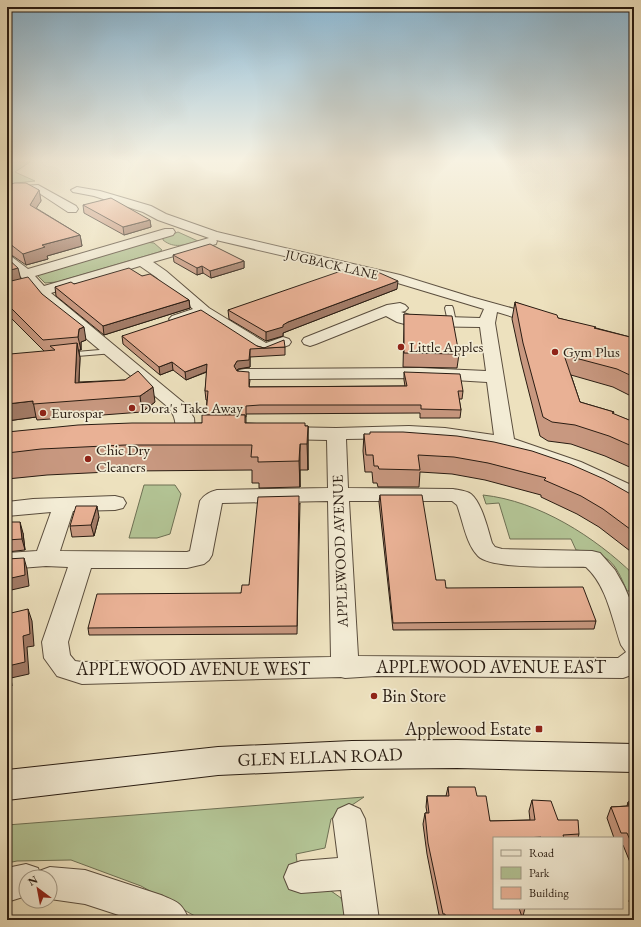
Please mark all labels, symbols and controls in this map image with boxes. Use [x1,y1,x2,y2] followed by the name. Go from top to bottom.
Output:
[283,245,380,283] street label: JUGBACK LANE
[409,337,483,356] place label: Little Apples
[396,342,406,352] marker: Little Apples
[563,342,620,361] place label: Gym Plus
[550,347,560,357] marker: Gym Plus
[140,398,243,417] place label: Dora's Take Away
[51,403,103,422] place label: Eurospar
[127,403,137,413] marker: Dora's Take Away
[38,408,48,418] marker: Eurospar
[96,440,150,476] place label: Chic Dry Cleaners
[83,454,93,464] marker: Chic Dry Cleaners
[327,474,352,629] street label: APPLEWOOD AVENUE
[375,655,607,678] street label: APPLEWOOD AVENUE EAST
[75,657,311,680] street label: APPLEWOOD AVENUE WEST
[382,684,446,707] place label: Bin Store
[369,691,379,701] marker: Bin Store
[404,717,531,740] place label: Applewood Estate
[534,724,544,734] marker: Applewood Estate
[237,742,403,771] street label: GLEN ELLAN ROAD
[493,837,623,909] legend
[529,845,555,861] text: Road
[529,865,550,881] text: Park
[18,869,58,909] north arrow
[25,872,40,889] text: N
[529,885,570,901] text: Building

